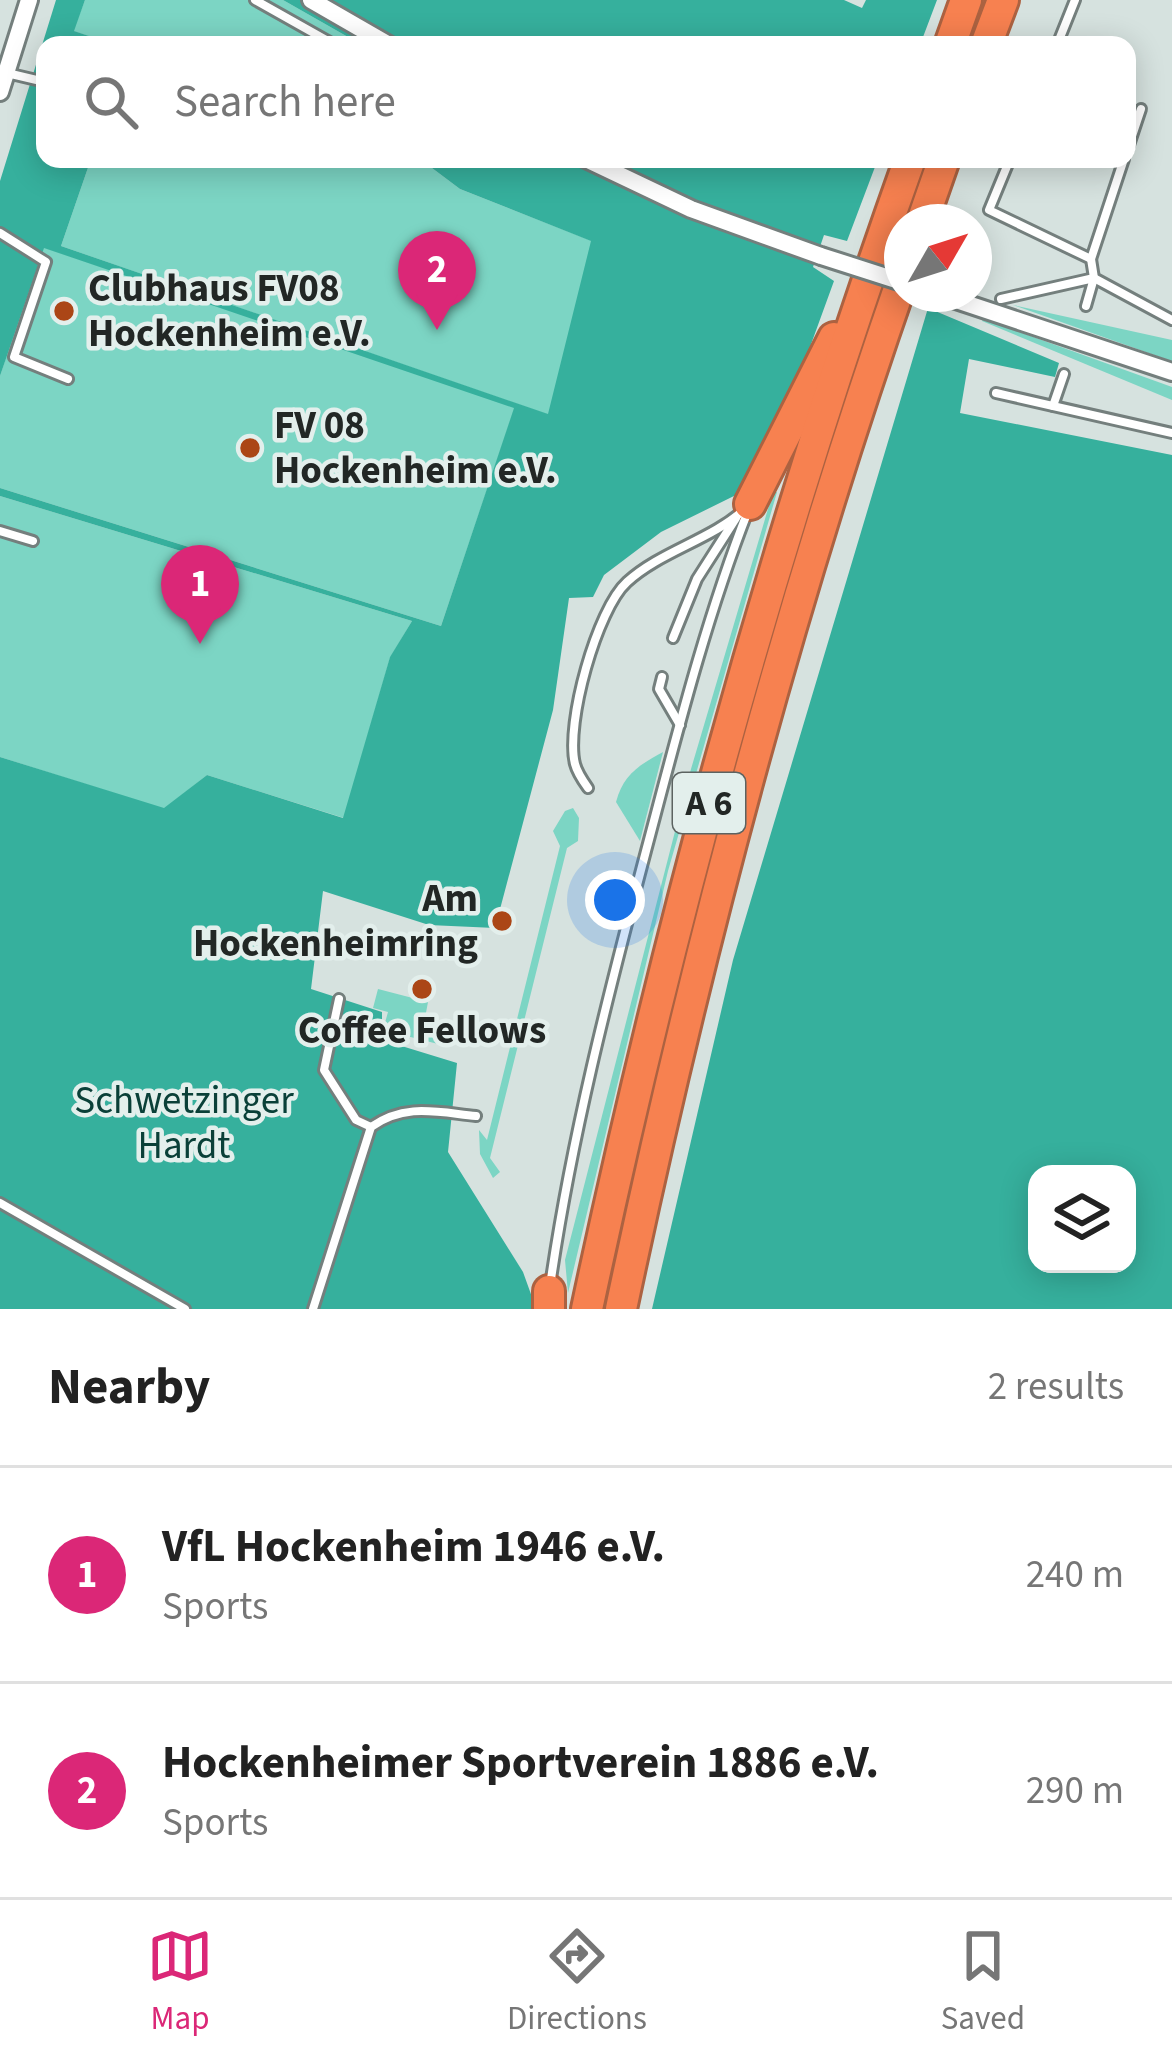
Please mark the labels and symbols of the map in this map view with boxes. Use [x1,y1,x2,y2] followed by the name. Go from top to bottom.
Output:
[884,204,992,312] north arrow
[398,231,476,330] pin: 2
[88,261,371,362] place label: Clubhaus FV08 Hockenheim e.V.
[51,298,77,324] marker: Clubhaus FV08 Hockenheim e.V.
[274,398,557,499] place label: FV 08 Hockenheim e.V.
[237,435,263,461] marker: FV 08 Hockenheim e.V.
[161,545,239,644] pin: 1
[673,773,745,833] road number: A 6
[585,870,645,930] your location
[193,871,478,972] place label: Am Hockenheimring
[489,908,515,934] marker: Am Hockenheimring
[409,976,435,1002] marker: Coffee Fellows
[298,1003,546,1059] place label: Coffee Fellows
[74,1073,294,1174] park label: Schwetzinger Hardt

